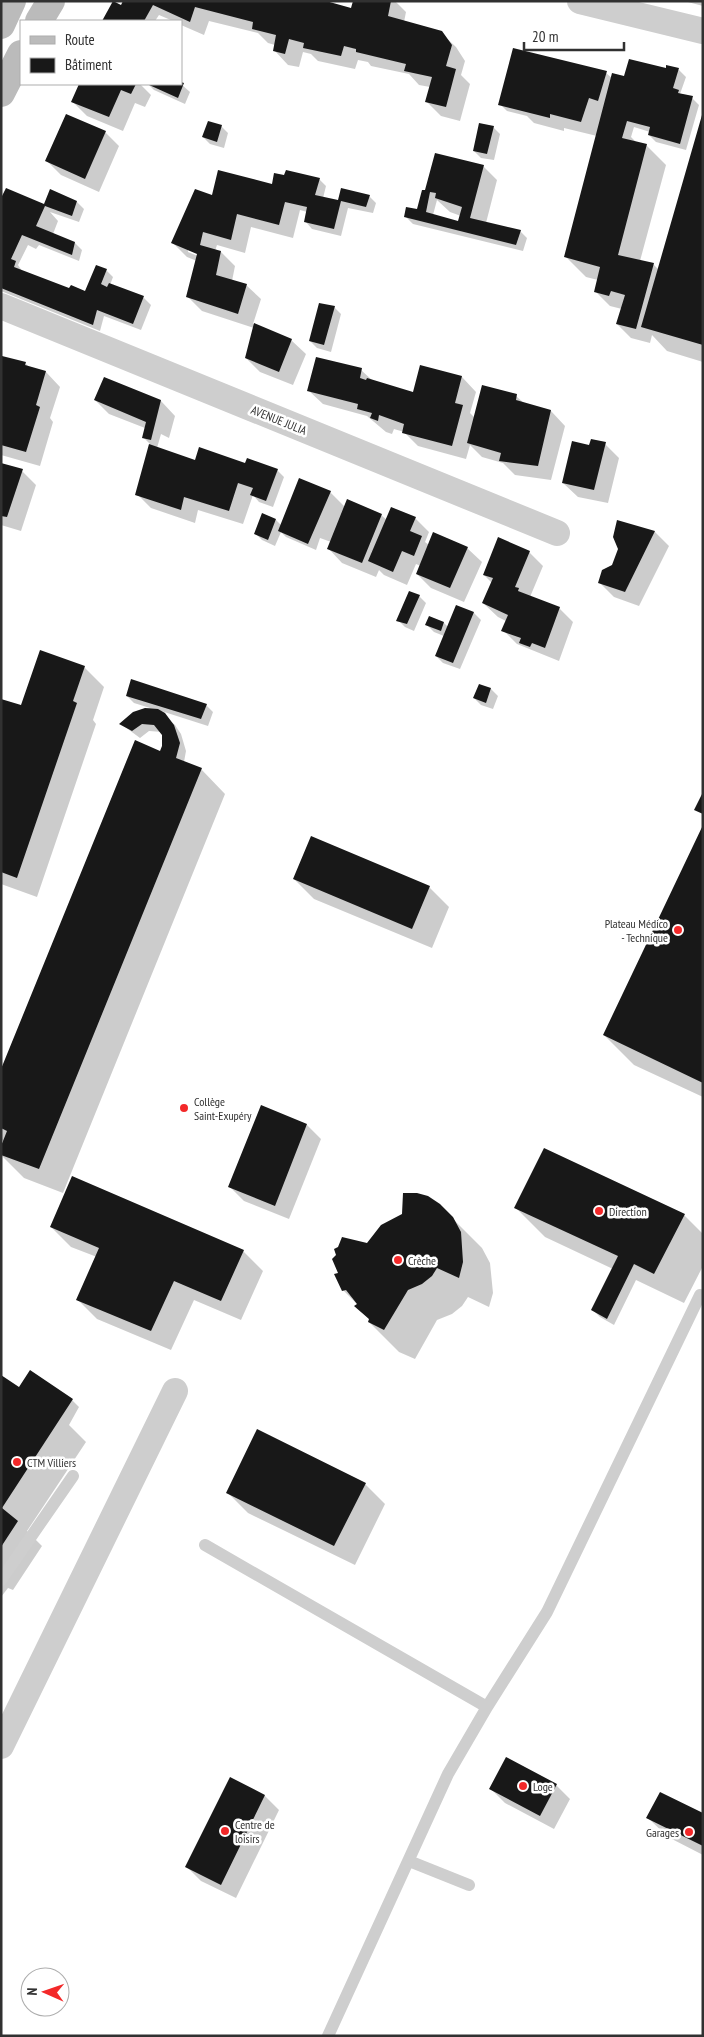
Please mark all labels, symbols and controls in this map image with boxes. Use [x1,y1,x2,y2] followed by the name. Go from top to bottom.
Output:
[20,20,182,85] legend
[524,20,624,52] scale bar
[532,27,558,46] text: 20 m
[65,30,95,49] text: Route
[65,55,112,74] text: Bâtiment
[249,402,309,438] street label: AVENUE JULIA
[605,916,668,945] place label: Plateau Médico - Technique
[672,924,684,936] marker: Plateau Médico - Technique
[194,1094,252,1123] place label: Collège Saint-Exupéry
[178,1102,190,1114] marker: Collège Saint-Exupéry
[609,1204,647,1219] place label: Direction
[593,1205,605,1217] marker: Direction
[408,1253,436,1268] place label: Crèche
[392,1254,404,1266] marker: Crèche
[27,1455,76,1470] place label: CTM Villiers
[11,1456,23,1468] marker: CTM Villiers
[533,1779,553,1794] place label: Loge
[517,1780,529,1792] marker: Loge
[235,1817,275,1846] place label: Centre de loisirs
[219,1825,231,1837] marker: Centre de loisirs
[646,1825,679,1840] place label: Garages
[683,1826,695,1838] marker: Garages
[20,1967,70,2017] north arrow
[23,1987,41,1996] text: N

